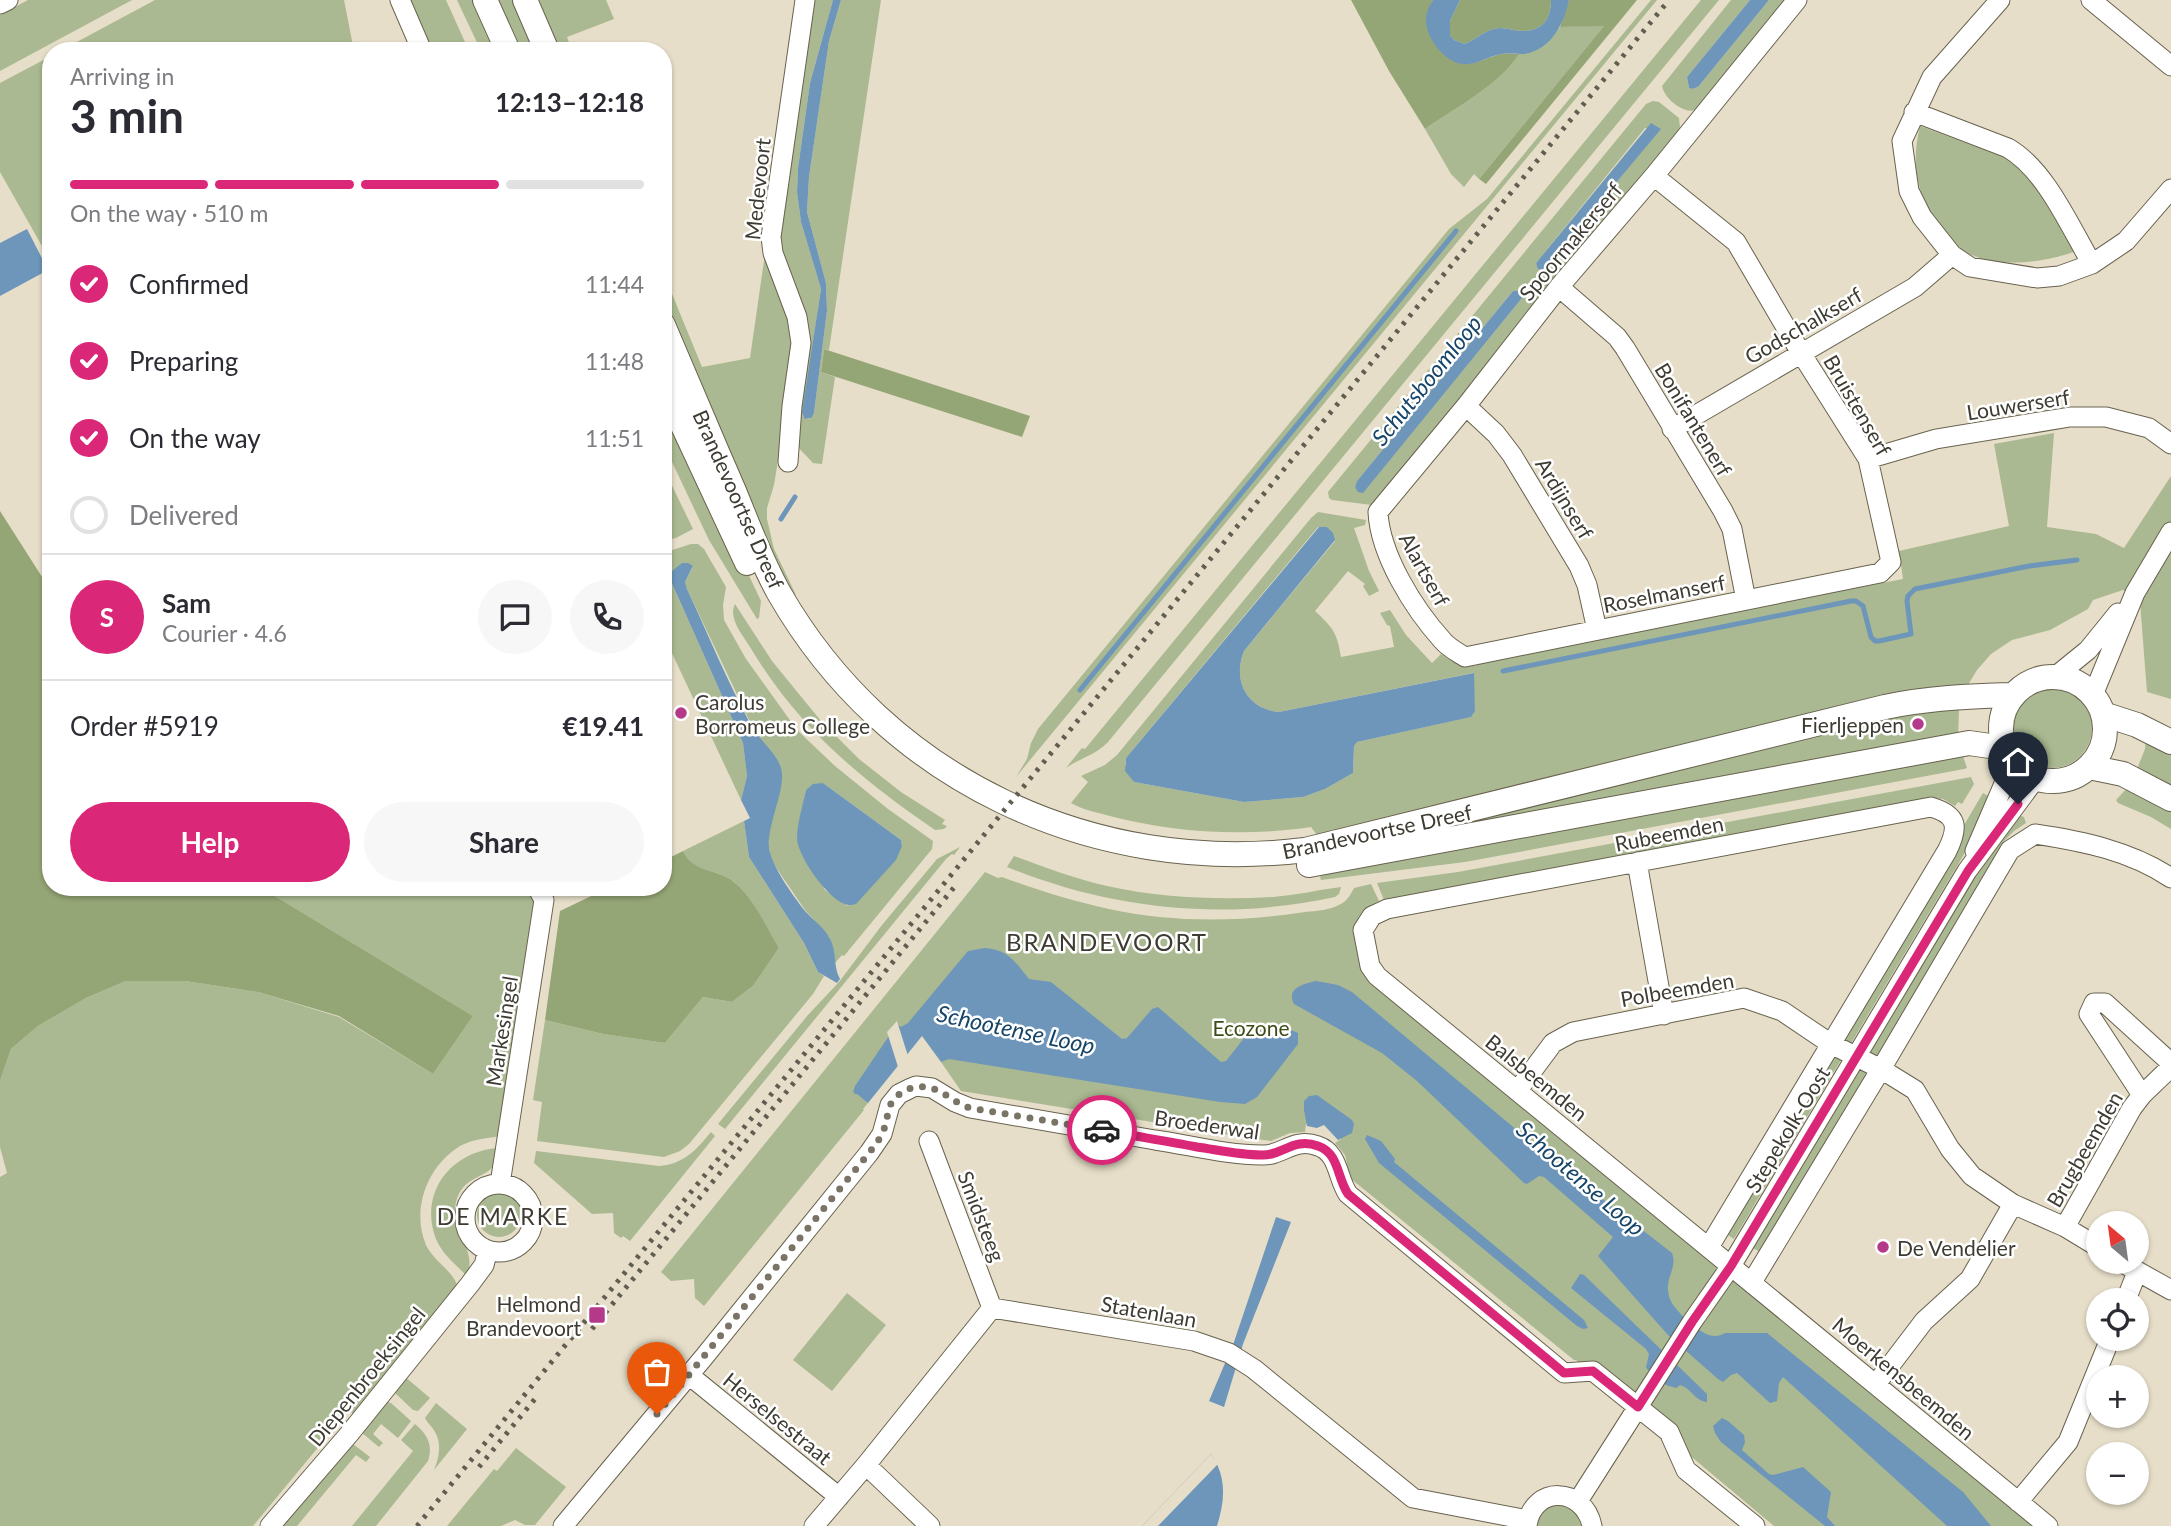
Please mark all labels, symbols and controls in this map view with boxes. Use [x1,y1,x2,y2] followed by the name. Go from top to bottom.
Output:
[70,62,174,90] text: Arriving in
[495,86,644,118] text: 12:13–12:18
[70,88,184,143] text: 3 min
[739,136,775,241] street label: Medevoort
[1513,177,1627,305] street label: Spoormakerserf
[70,199,269,227] text: On the way · 510 m
[70,265,108,303] icon: check
[129,268,249,300] text: Confirmed
[585,270,644,298] text: 11:44
[1740,281,1867,369] street label: Godschalkserf
[1365,309,1487,451] water label: Schutsboomloop
[70,342,108,380] icon: check
[129,345,238,377] text: Preparing
[585,347,644,375] text: 11:48
[1819,350,1897,460] street label: Bruistenserf
[1650,358,1738,481] street label: Bonifantenerf
[1965,383,2072,424] street label: Louwerserf
[688,406,790,593] street label: Brandevoortse Dreef
[70,419,108,457] icon: check
[129,422,261,454] text: On the way
[585,424,644,452] text: 11:51
[1531,453,1599,544] street label: Ardijnserf
[129,499,239,531] text: Delivered
[1395,528,1456,611] street label: Alartserf
[1601,569,1728,617] street label: Roselmanserf
[478,580,552,654] button: chat
[570,580,644,654] button: phone
[162,587,211,619] text: Sam
[100,601,114,633] text: S
[162,619,287,647] text: Courier · 4.6
[695,689,870,738] place label: Carolus Borromeus College
[673,705,689,721] marker: Carolus Borromeus College
[70,710,219,742] text: Order #5919
[562,710,644,742] text: €19.41
[1801,712,1904,737] place label: Fierljeppen
[1910,716,1926,732] marker: Fierljeppen
[1988,732,2048,804] pin
[1999,743,2037,781] icon: home
[1280,799,1475,863] street label: Brandevoortse Dreef
[70,802,350,882] button: Help
[364,802,644,882] button: Share
[1613,810,1725,856] street label: Rubeemden
[1006,927,1208,956] district label: BRANDEVOORT
[1618,967,1736,1011] street label: Polbeemden
[480,974,522,1088] street label: Markesingel
[934,999,1098,1059] water label: Schootense Loop
[1212,1015,1290,1040] park label: Ecozone
[1481,1028,1593,1126] street label: Balsbeemden
[1740,1061,1835,1196] street label: Stepekolk-Oost
[2041,1087,2127,1211] street label: Brugbeemden
[1067,1095,1137,1165] courier
[1153,1104,1261,1144] street label: Broederwal
[1083,1111,1121,1149] icon: car
[1511,1115,1651,1241] water label: Schootense Loop
[953,1167,1011,1265] street label: Smidsteeg
[437,1202,569,1230] district label: DE MARKE
[2086,1211,2149,1274] north arrow
[2086,1211,2149,1505] map controls
[1897,1235,2016,1260] place label: De Vendelier
[1875,1239,1891,1255] marker: De Vendelier
[2086,1288,2149,1351] button: locate
[1099,1290,1199,1332] street label: Statenlaan
[466,1291,581,1340] place label: Helmond Brandevoort
[302,1301,430,1451] street label: Diepenbroeksingel
[587,1305,607,1325] marker: Helmond Brandevoort
[1828,1311,1980,1445] street label: Moerkensbeemden
[627,1342,687,1414] pin
[638,1353,676,1391] icon: bag
[2086,1365,2149,1428] button: +
[719,1367,838,1470] street label: Herselsestraat
[2086,1442,2149,1505] button: −

